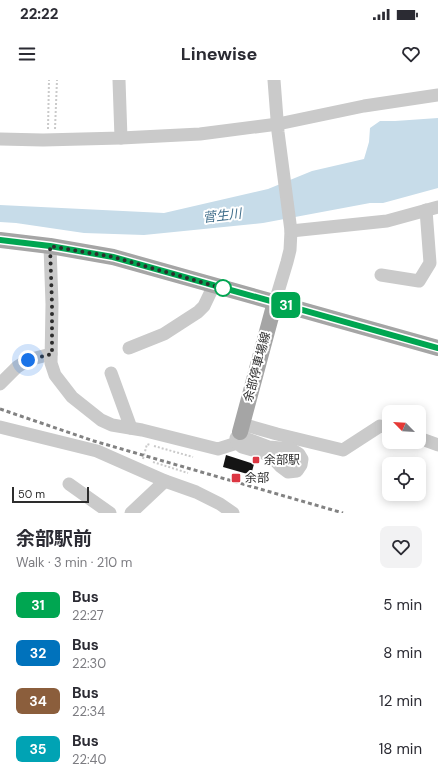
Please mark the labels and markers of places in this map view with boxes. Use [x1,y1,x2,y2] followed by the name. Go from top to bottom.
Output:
[214,279,232,297] unlabelled marker
[264,452,300,468] place label: 余部駅
[251,455,261,465] marker: 余部駅
[245,470,269,486] place label: 余部
[230,472,242,484] marker: 余部

